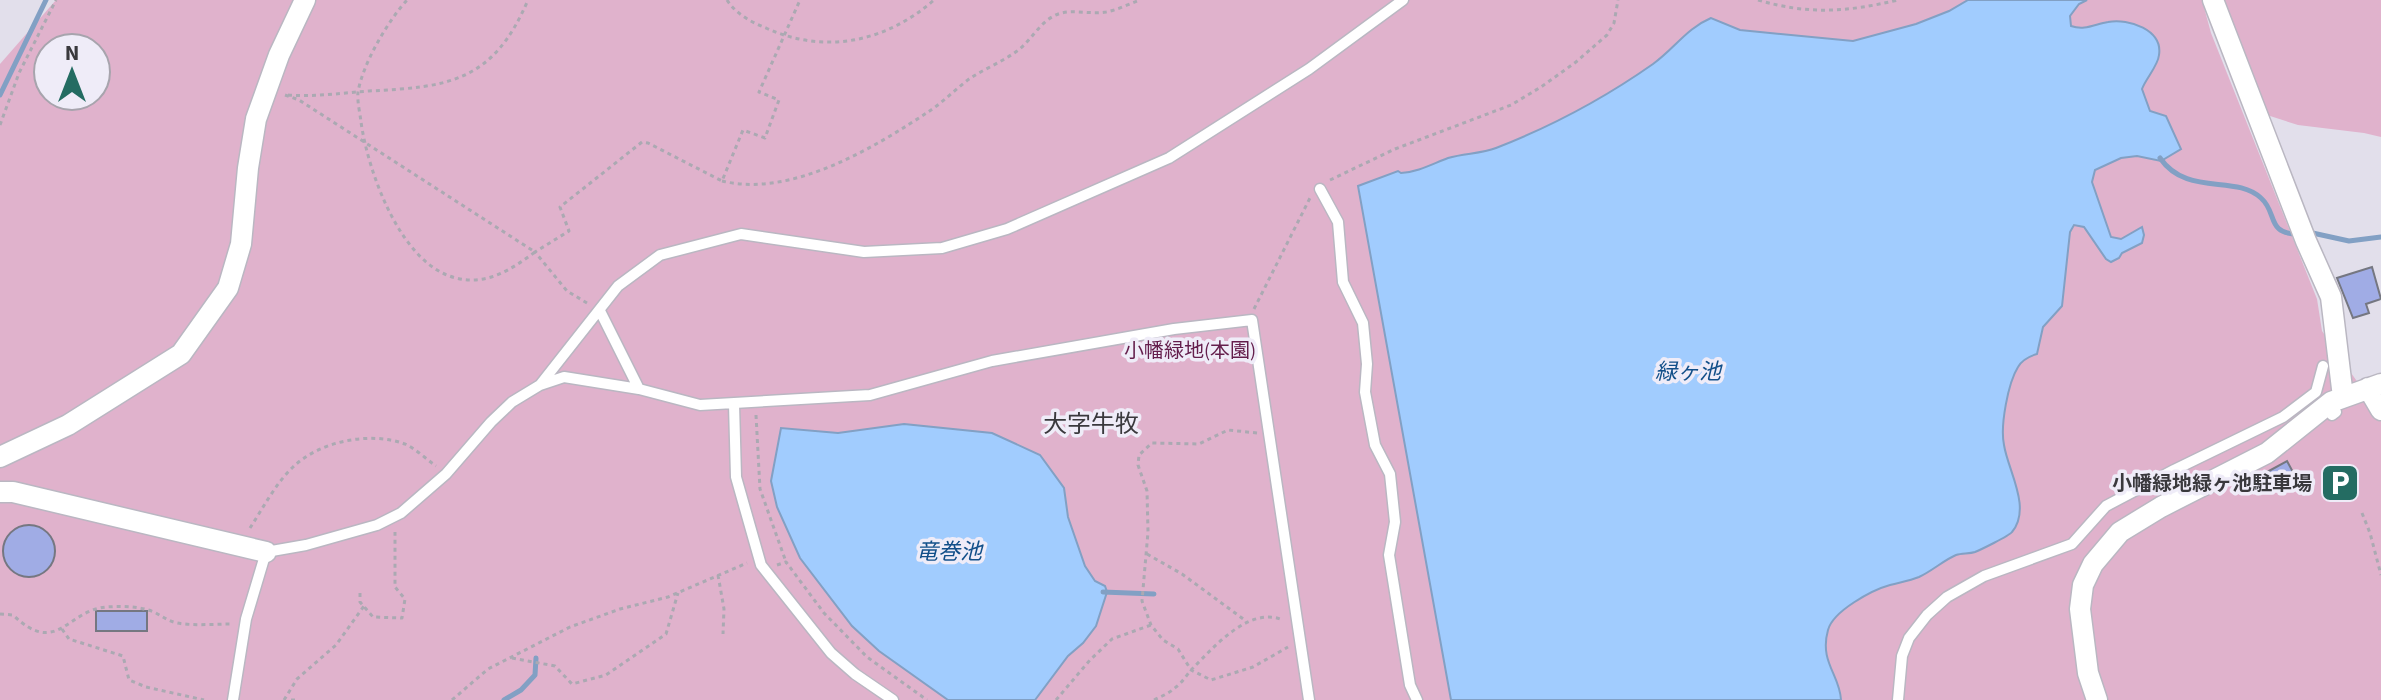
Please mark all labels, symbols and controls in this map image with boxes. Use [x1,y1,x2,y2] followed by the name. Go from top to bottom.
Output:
[32,32,112,112] north arrow
[65,37,79,69] text: N
[1124,337,1256,365] park label: 小幡緑地(本園)
[1655,356,1723,388] water label: 緑ヶ池
[1043,407,1139,442] district label: 大字牛牧
[2319,462,2361,504] parking icon: 小幡緑地緑ヶ池駐車場
[2112,470,2312,498] place label: 小幡緑地緑ヶ池駐車場
[916,536,984,568] water label: 竜巻池

